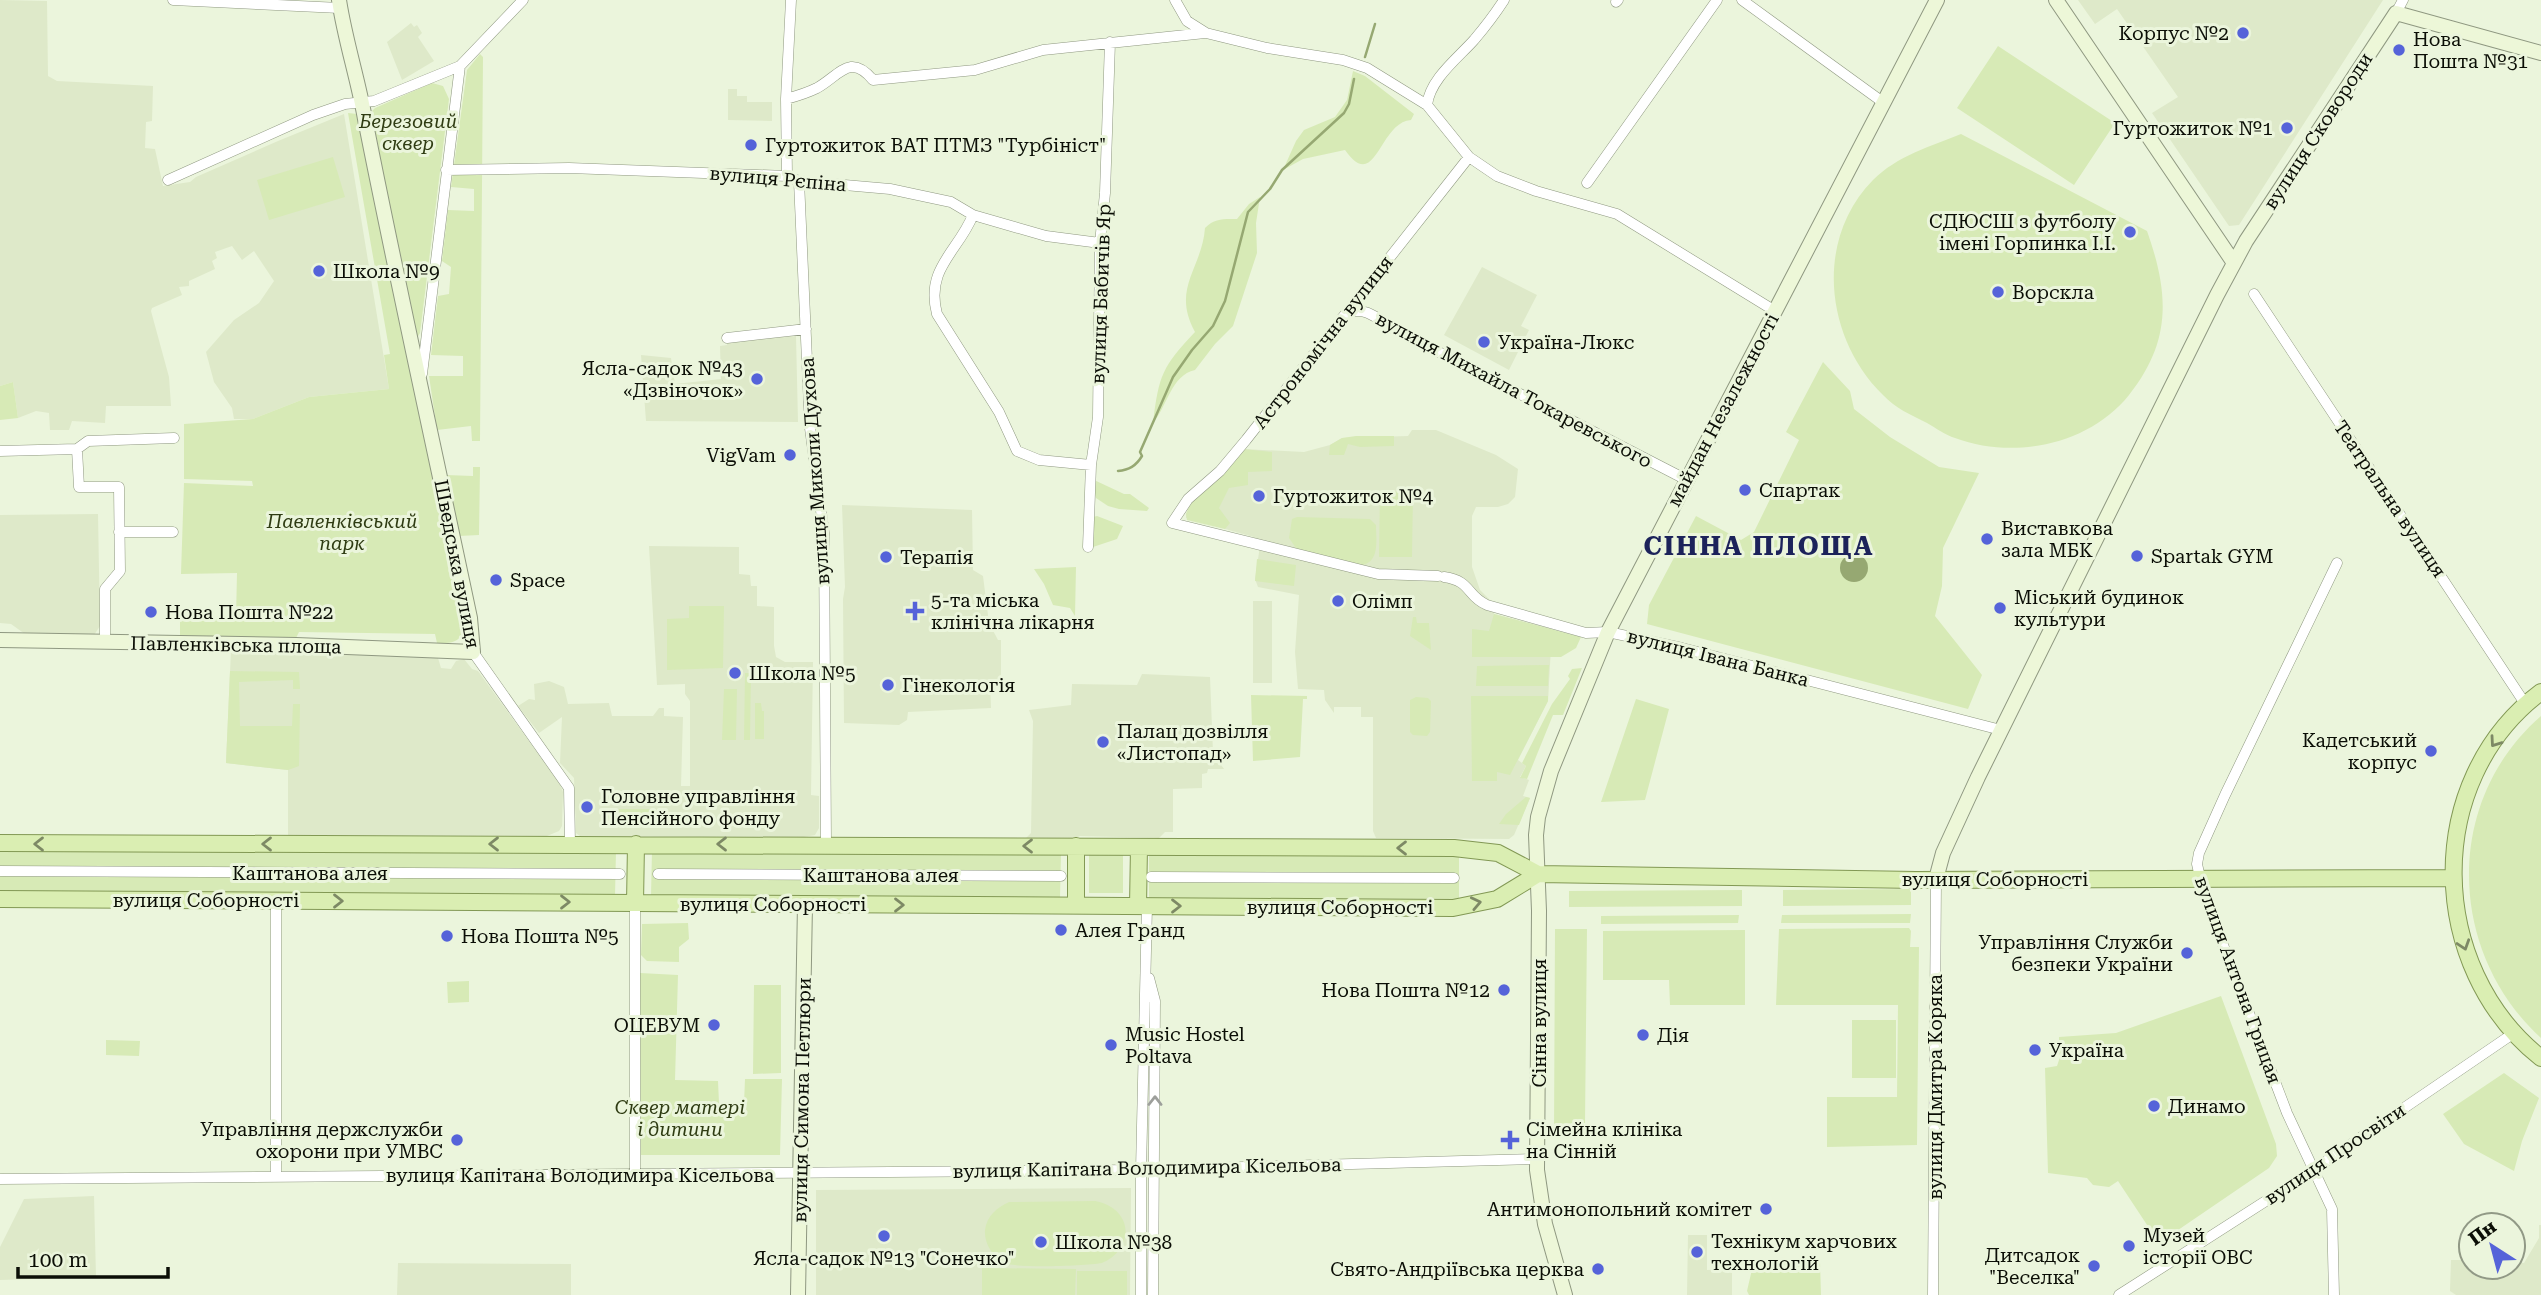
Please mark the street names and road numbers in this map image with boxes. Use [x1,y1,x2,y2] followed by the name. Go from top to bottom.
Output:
[2259,48,2377,214] street label: вулиця Сковороди
[709,162,848,197] street label: вулиця Рєпіна
[1086,204,1116,384] street label: вулиця Бабичів Яр
[1248,251,1398,433] street label: Астрономічна вулиця
[1372,307,1656,473] street label: вулиця Михайла Токаревського
[1662,309,1784,511] street label: майдан Незалежності
[796,356,834,585] street label: вулиця Миколи Духова
[2329,416,2451,582] street label: Театральна вулиця
[429,478,485,650] street label: Шведська вулиця
[1625,624,1812,692] street label: вулиця Івана Банка
[130,632,342,658] street label: Павленківська площа
[232,862,388,885] street label: Каштанова алея
[803,864,959,887] street label: Каштанова алея
[1902,868,2088,891] street label: вулиця Соборності
[2190,873,2286,1087] street label: вулиця Антона Грицая
[113,889,299,912] street label: вулиця Соборності
[680,893,866,916] street label: вулиця Соборності
[1247,896,1433,919] street label: вулиця Соборності
[1528,958,1551,1088] street label: Сінна вулиця
[1924,973,1947,1200] street label: вулиця Дмитра Коряка
[788,977,816,1223] street label: вулиця Симона Петлюри
[2260,1098,2410,1210] street label: вулиця Просвіти
[952,1153,1342,1183] street label: вулиця Капітана Володимира Кісельова
[386,1164,775,1187] street label: вулиця Капітана Володимира Кісельова

